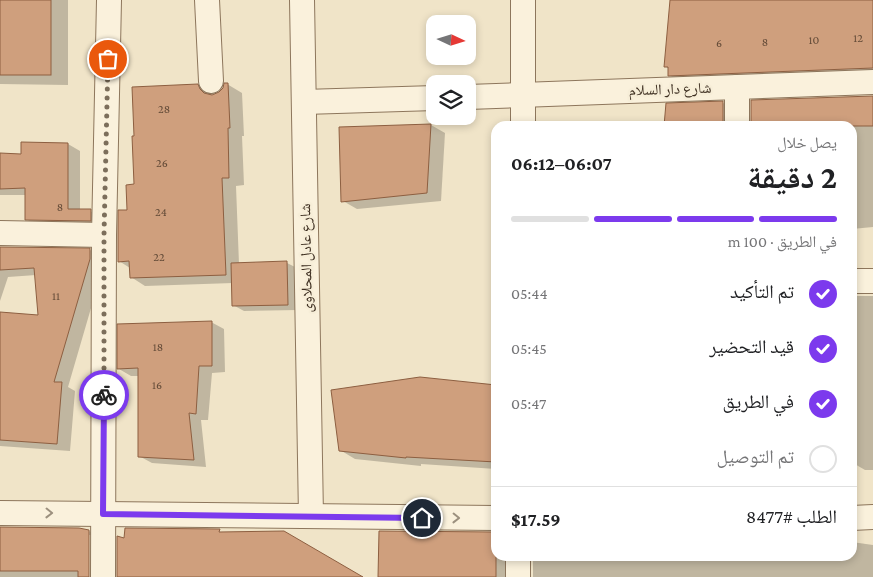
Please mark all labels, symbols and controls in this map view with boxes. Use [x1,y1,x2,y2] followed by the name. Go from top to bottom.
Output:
[426,15,476,65] north arrow
[426,15,476,125] map controls
[853,31,863,45] house number: 12
[809,33,820,47] house number: 10
[762,35,768,49] house number: 8
[716,36,722,50] house number: 6
[87,38,129,80] pin
[94,45,122,73] icon: bag
[426,75,476,125] button: layers
[628,80,712,100] street label: شارع دار السلام
[158,102,170,116] house number: 28
[777,134,837,151] text: يصل خلال
[511,153,612,174] text: 06:07–06:12
[156,156,168,170] house number: 26
[747,159,837,195] text: 2 دقيقة
[57,200,63,214] house number: 8
[297,203,317,313] street label: شارع عادل المحلاوى
[155,205,167,219] house number: 24
[728,233,837,250] text: في الطريق · 100 m
[153,250,165,264] house number: 22
[809,280,837,308] icon: check
[730,281,794,302] text: تم التأكيد
[511,285,548,302] text: 05:44
[52,289,60,303] house number: 11
[809,335,837,363] icon: check
[709,336,794,357] text: قيد التحضير
[153,340,163,354] house number: 18
[511,340,547,357] text: 05:45
[79,370,129,420] courier
[152,378,162,392] house number: 16
[90,381,118,409] icon: bike
[809,390,837,418] icon: check
[723,391,794,412] text: في الطريق
[511,395,546,412] text: 05:47
[717,446,794,467] text: تم التوصيل
[401,497,443,539] pin
[408,504,436,532] icon: home
[746,506,837,527] text: الطلب #8477
[45,508,53,518] one-way arrow
[511,509,561,530] text: $17.59
[452,513,460,523] one-way arrow

